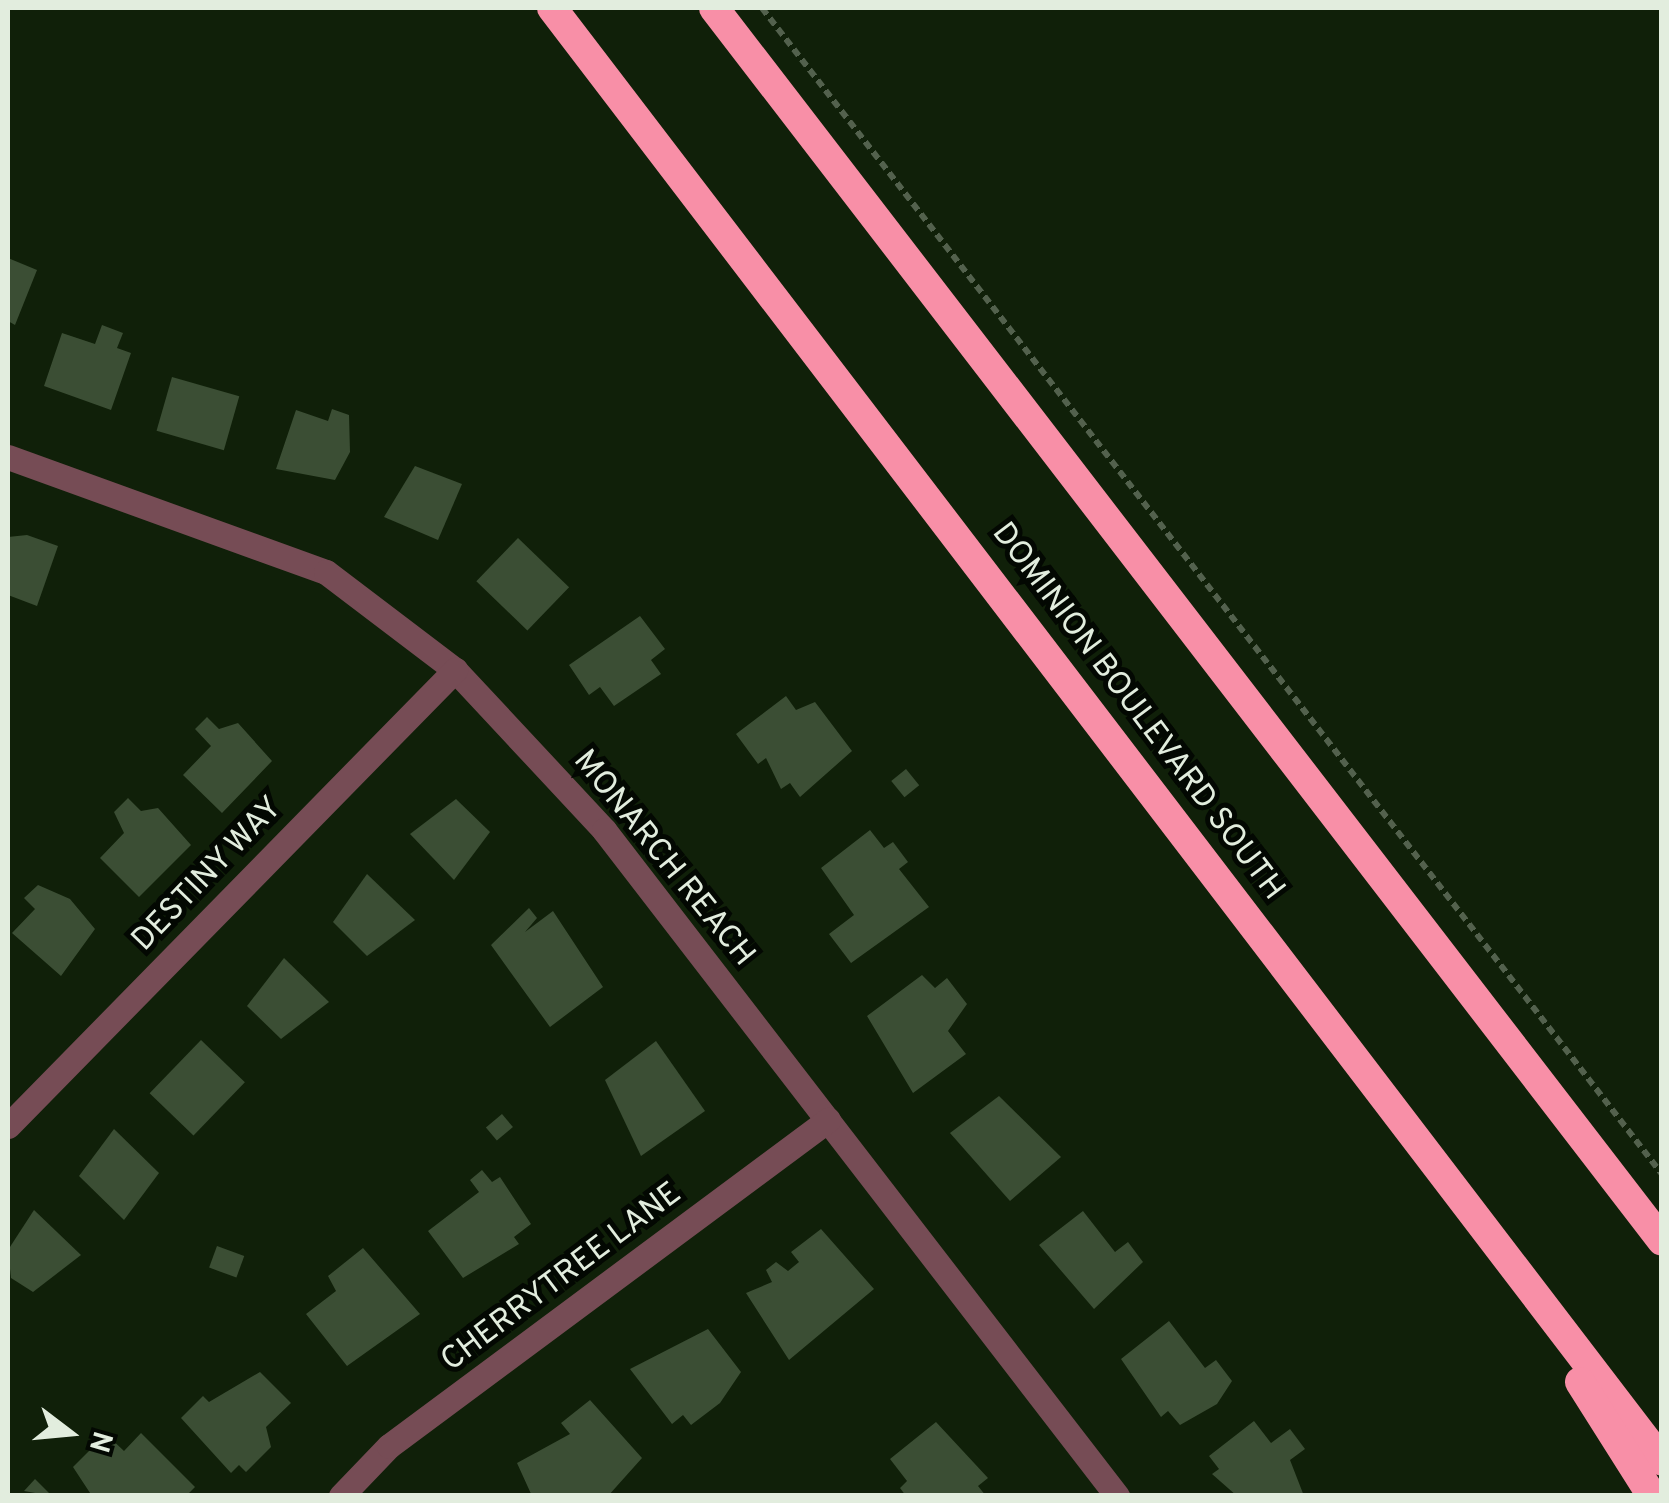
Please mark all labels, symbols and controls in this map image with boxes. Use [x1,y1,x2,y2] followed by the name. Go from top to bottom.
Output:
[982,516,1292,908] street label: DOMINION BOULEVARD SOUTH
[564,743,762,975] street label: MONARCH REACH
[124,789,292,961] street label: DESTINY WAY
[434,1175,690,1381] street label: CHERRYTREE LANE
[20,1383,120,1483] north arrow
[79,1427,119,1456] text: N

